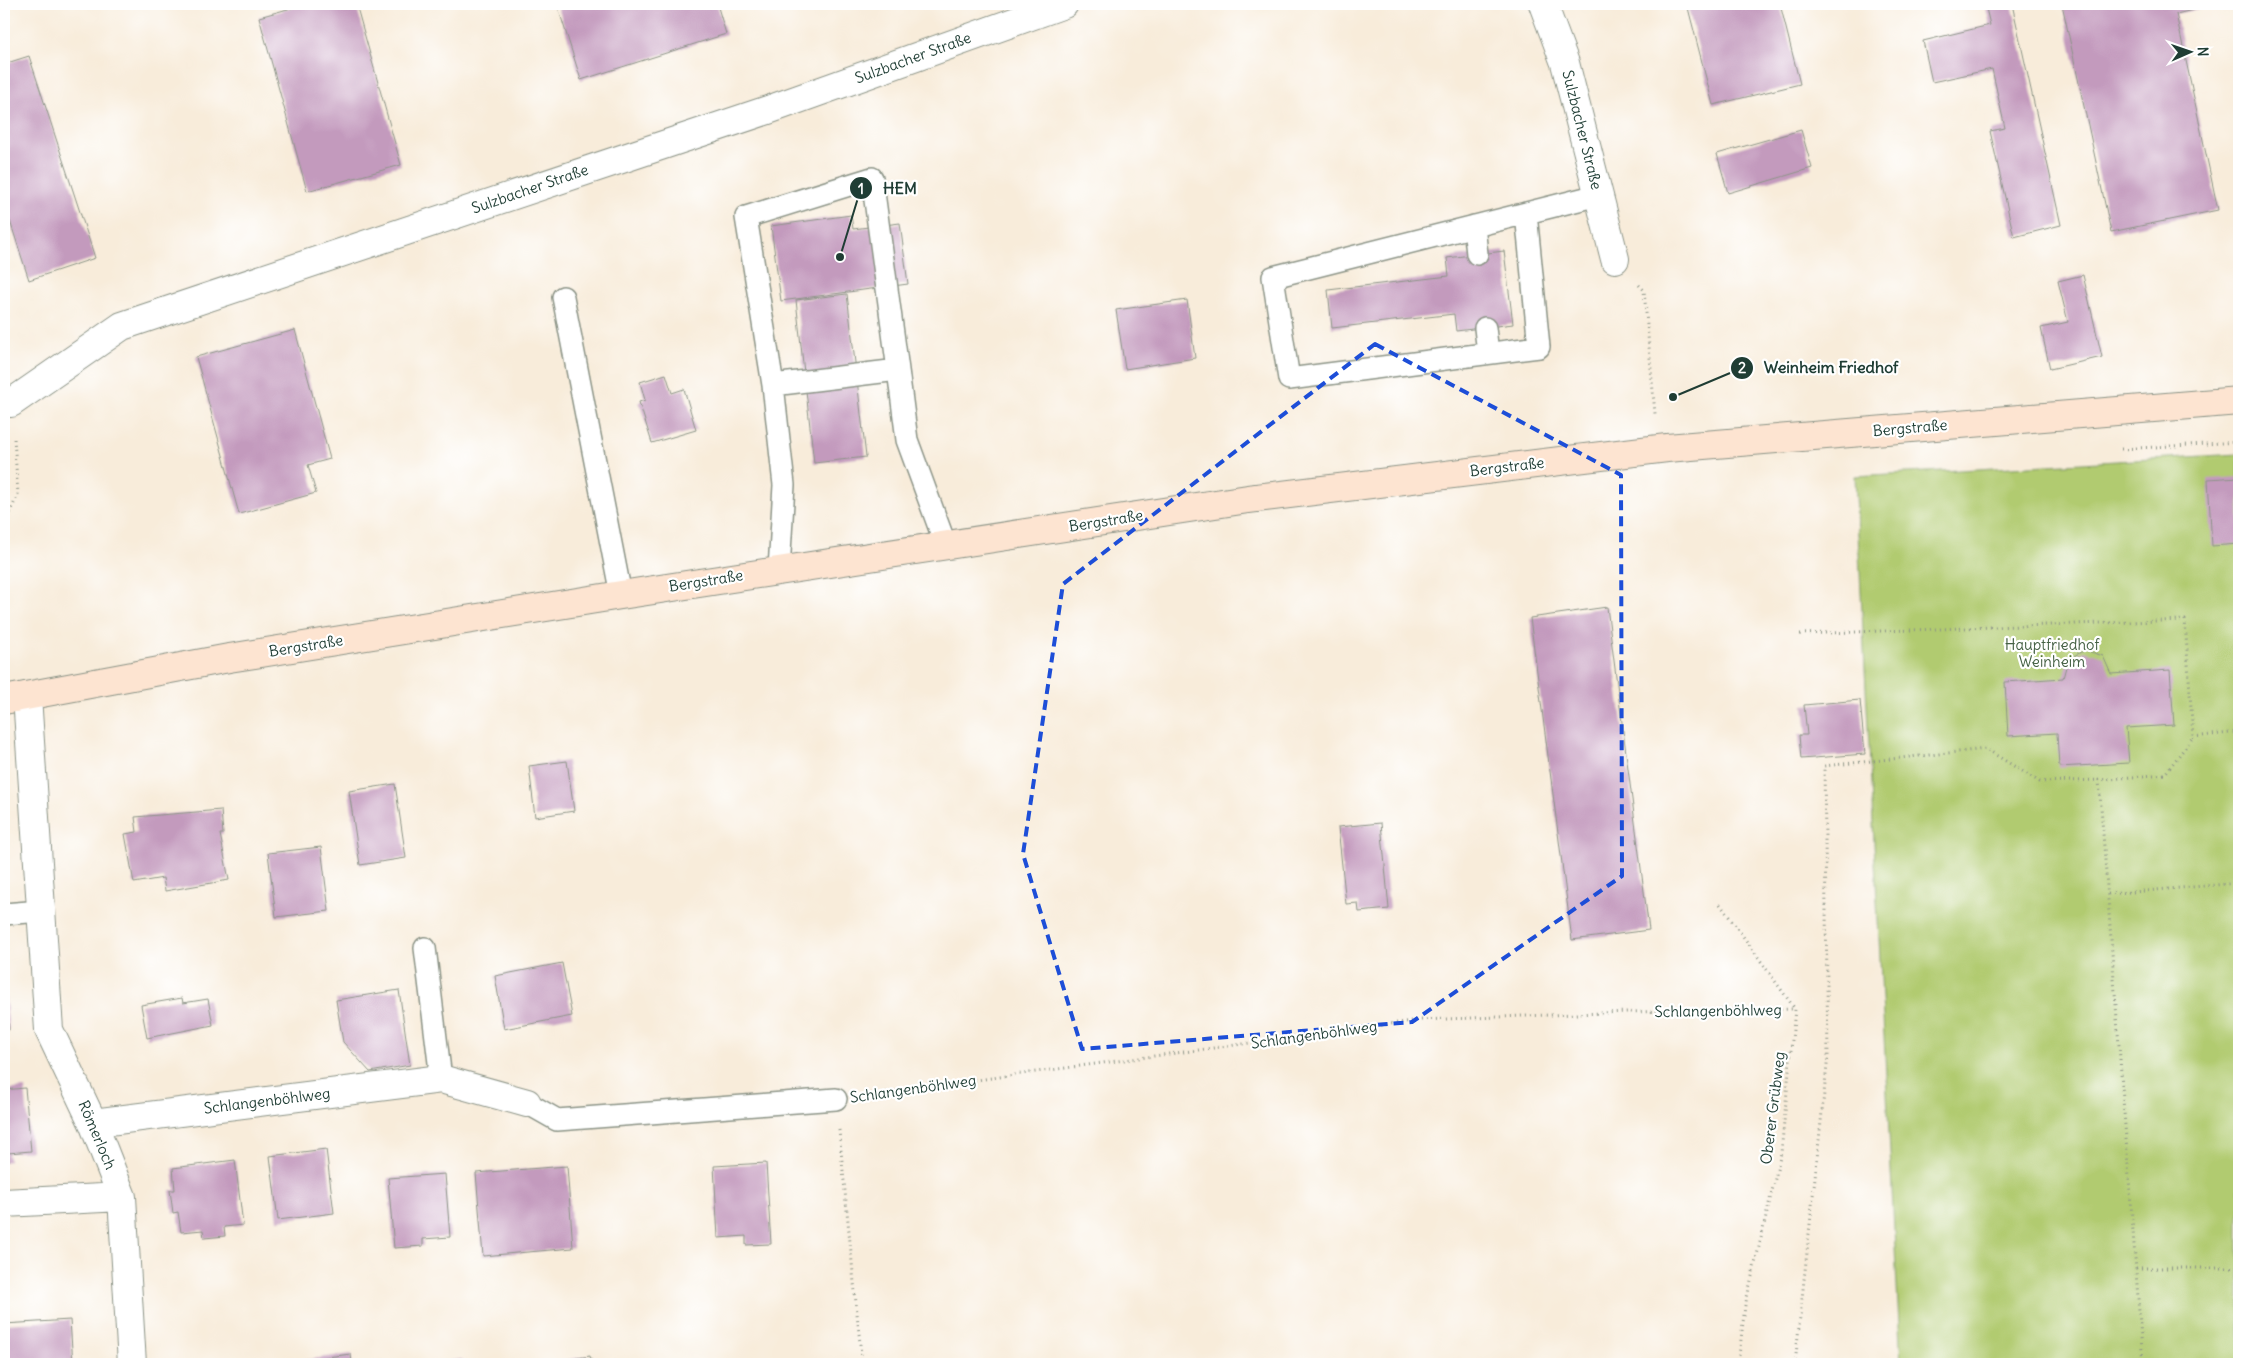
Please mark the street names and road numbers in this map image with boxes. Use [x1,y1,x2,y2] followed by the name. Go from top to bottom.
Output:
[852,28,974,87] street label: Sulzbacher Straße
[1558,68,1607,192] street label: Sulzbacher Straße
[469,160,591,217] street label: Sulzbacher Straße
[1872,415,1948,440] street label: Bergstraße
[1469,453,1545,480] street label: Bergstraße
[1067,505,1144,536] street label: Bergstraße
[667,565,744,596] street label: Bergstraße
[267,630,344,661] street label: Bergstraße
[1654,1000,1782,1021] street label: Schlangenböhlweg
[1250,1016,1378,1053] street label: Schlangenböhlweg
[1756,1050,1789,1166] street label: Oberer Grübweg
[849,1070,977,1107] street label: Schlangenböhlweg
[203,1083,331,1118] street label: Schlangenböhlweg
[74,1097,121,1173] street label: Römerloch

